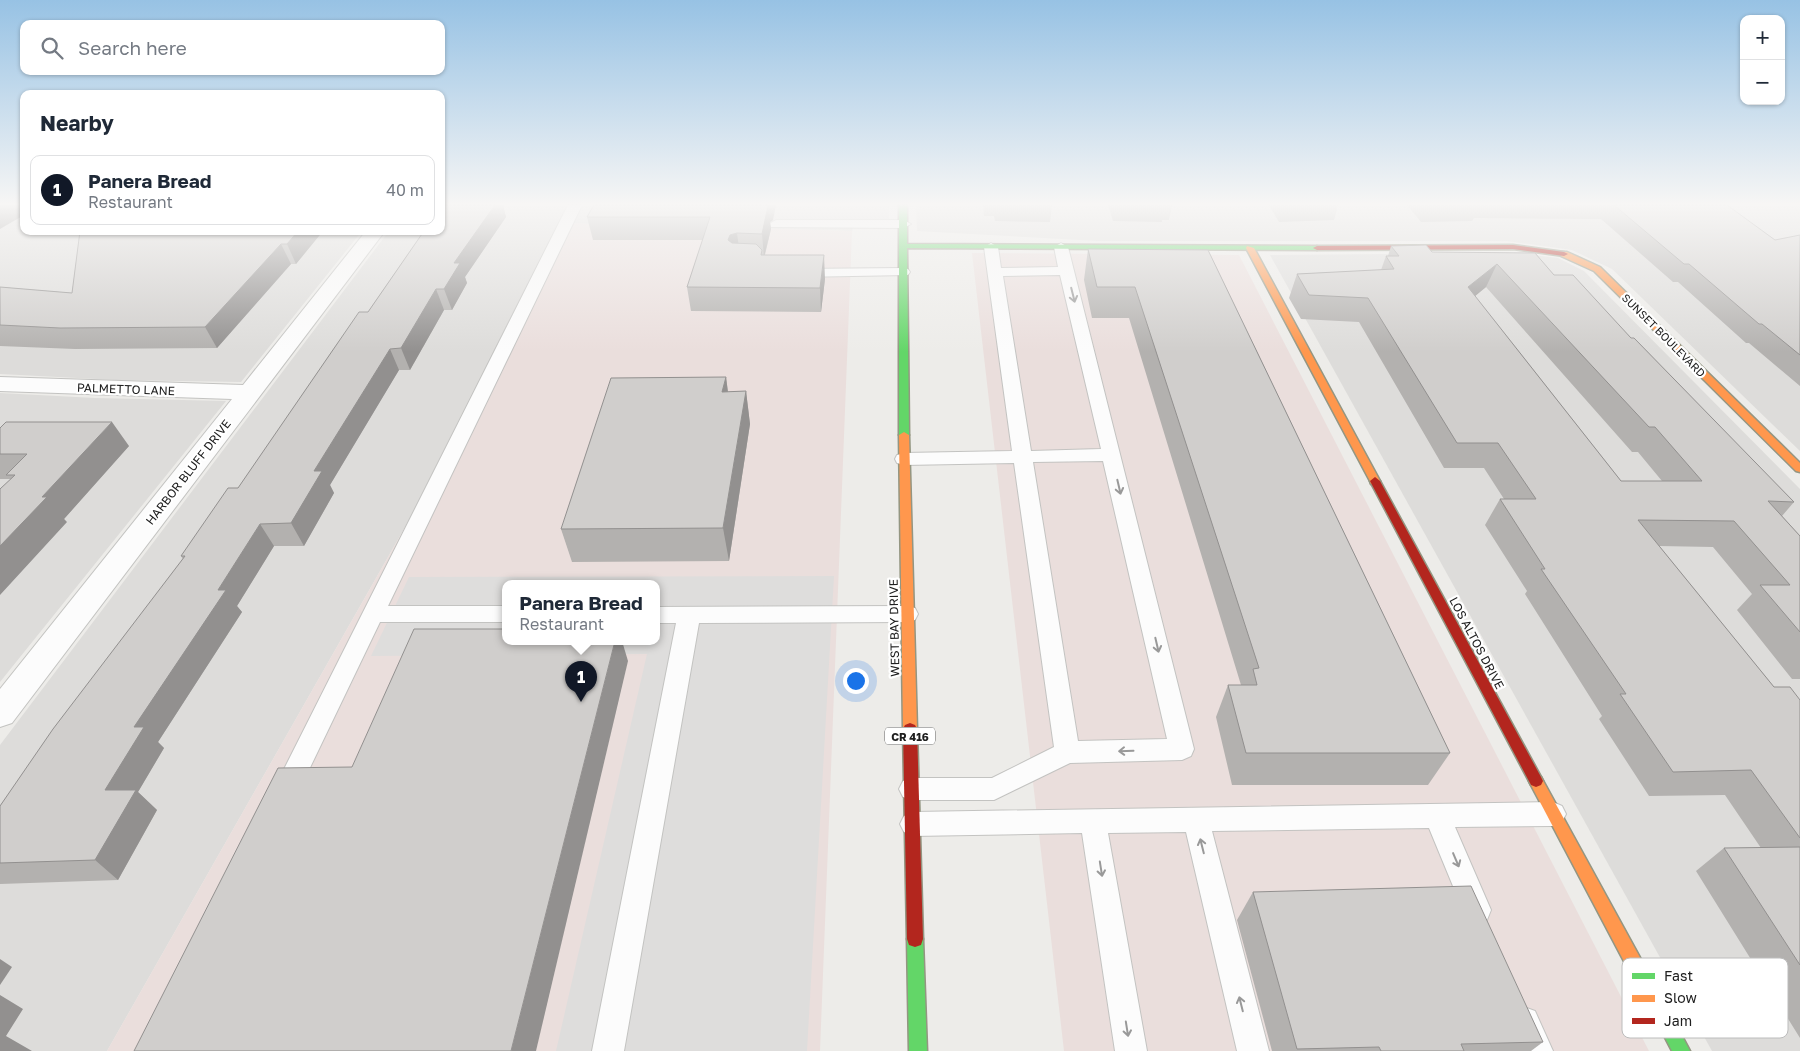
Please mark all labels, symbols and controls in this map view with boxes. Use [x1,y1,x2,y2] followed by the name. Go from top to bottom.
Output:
[1740,15,1785,105] map controls
[1740,15,1785,60] button: +
[20,20,445,75] search box
[38,34,66,62] icon: search
[78,36,187,59] text: Search here
[1740,60,1785,105] button: −
[40,110,114,136] text: Nearby
[88,169,212,192] text: Panera Bread
[53,180,61,200] text: 1
[386,180,424,200] text: 40 m
[88,192,173,212] text: Restaurant
[1068,286,1078,302] one-way arrow
[1620,291,1709,380] street label: SUNSET BOULEVARD
[77,380,175,398] street label: PALMETTO LANE
[142,416,234,528] street label: HARBOR BLUFF DRIVE
[1115,478,1124,494] one-way arrow
[886,579,902,677] street label: WEST BAY DRIVE
[502,580,660,645] popup
[519,591,643,614] text: Panera Bread
[1446,594,1508,692] street label: LOS ALTOS DRIVE
[519,614,604,634] text: Restaurant
[1152,636,1162,652] one-way arrow
[565,661,597,702] pin: 1
[843,668,869,694] your location
[885,728,935,744] road number: CR 416
[1119,746,1135,755] one-way arrow
[1197,838,1206,854] one-way arrow
[1451,852,1461,867] one-way arrow
[1096,861,1106,877] one-way arrow
[1622,958,1788,1038] legend
[1664,967,1693,984] text: Fast
[1664,989,1697,1006] text: Slow
[1236,996,1245,1012] one-way arrow
[1664,1012,1692,1029] text: Jam
[1123,1021,1133,1037] one-way arrow

